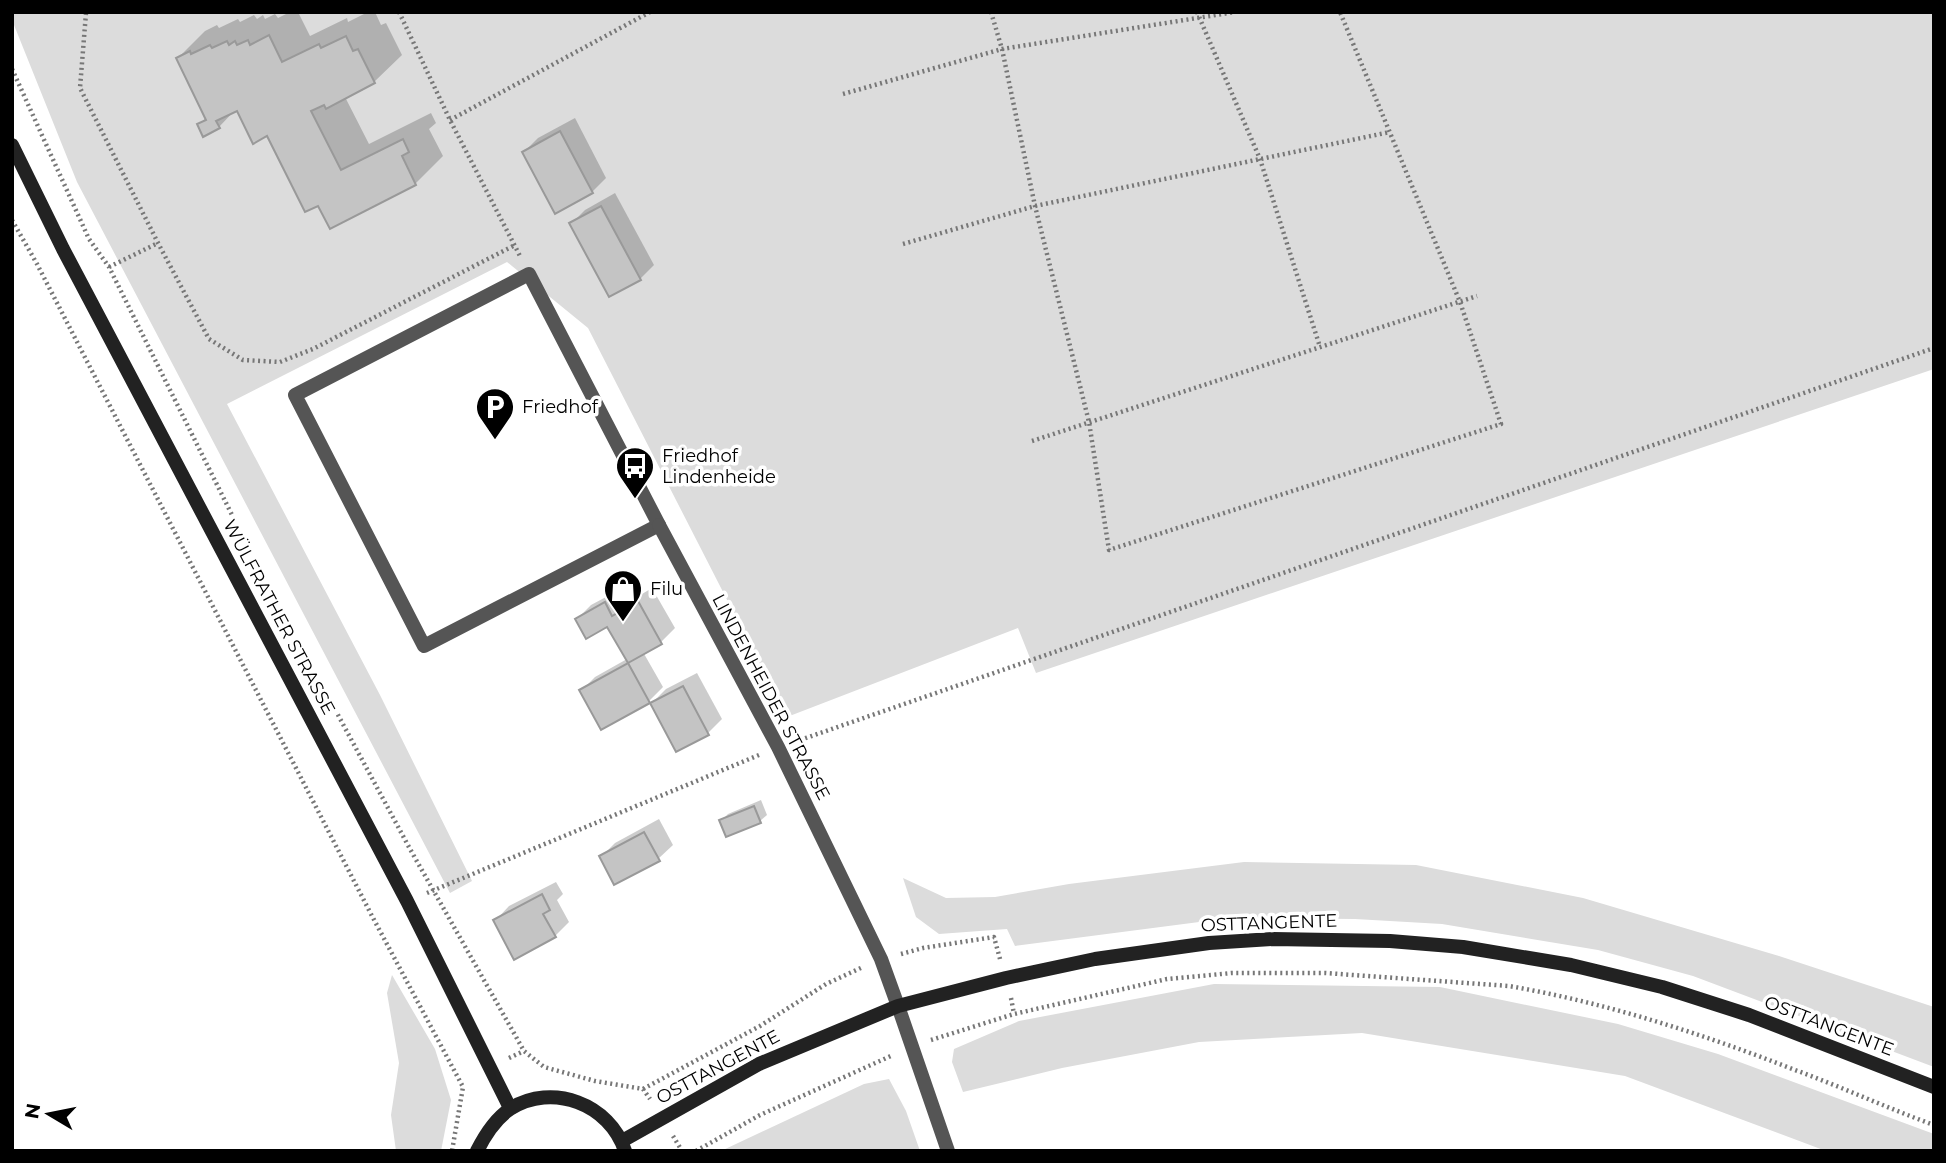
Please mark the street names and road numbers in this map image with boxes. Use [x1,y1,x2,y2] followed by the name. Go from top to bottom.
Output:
[218,516,340,718] street label: WÜLFRATHER STRASSE
[707,590,835,804] street label: LINDENHEIDER STRASSE
[1200,910,1338,936] street label: OSTTANGENTE
[1761,991,1897,1061] street label: OSTTANGENTE
[652,1025,784,1109] street label: OSTTANGENTE

